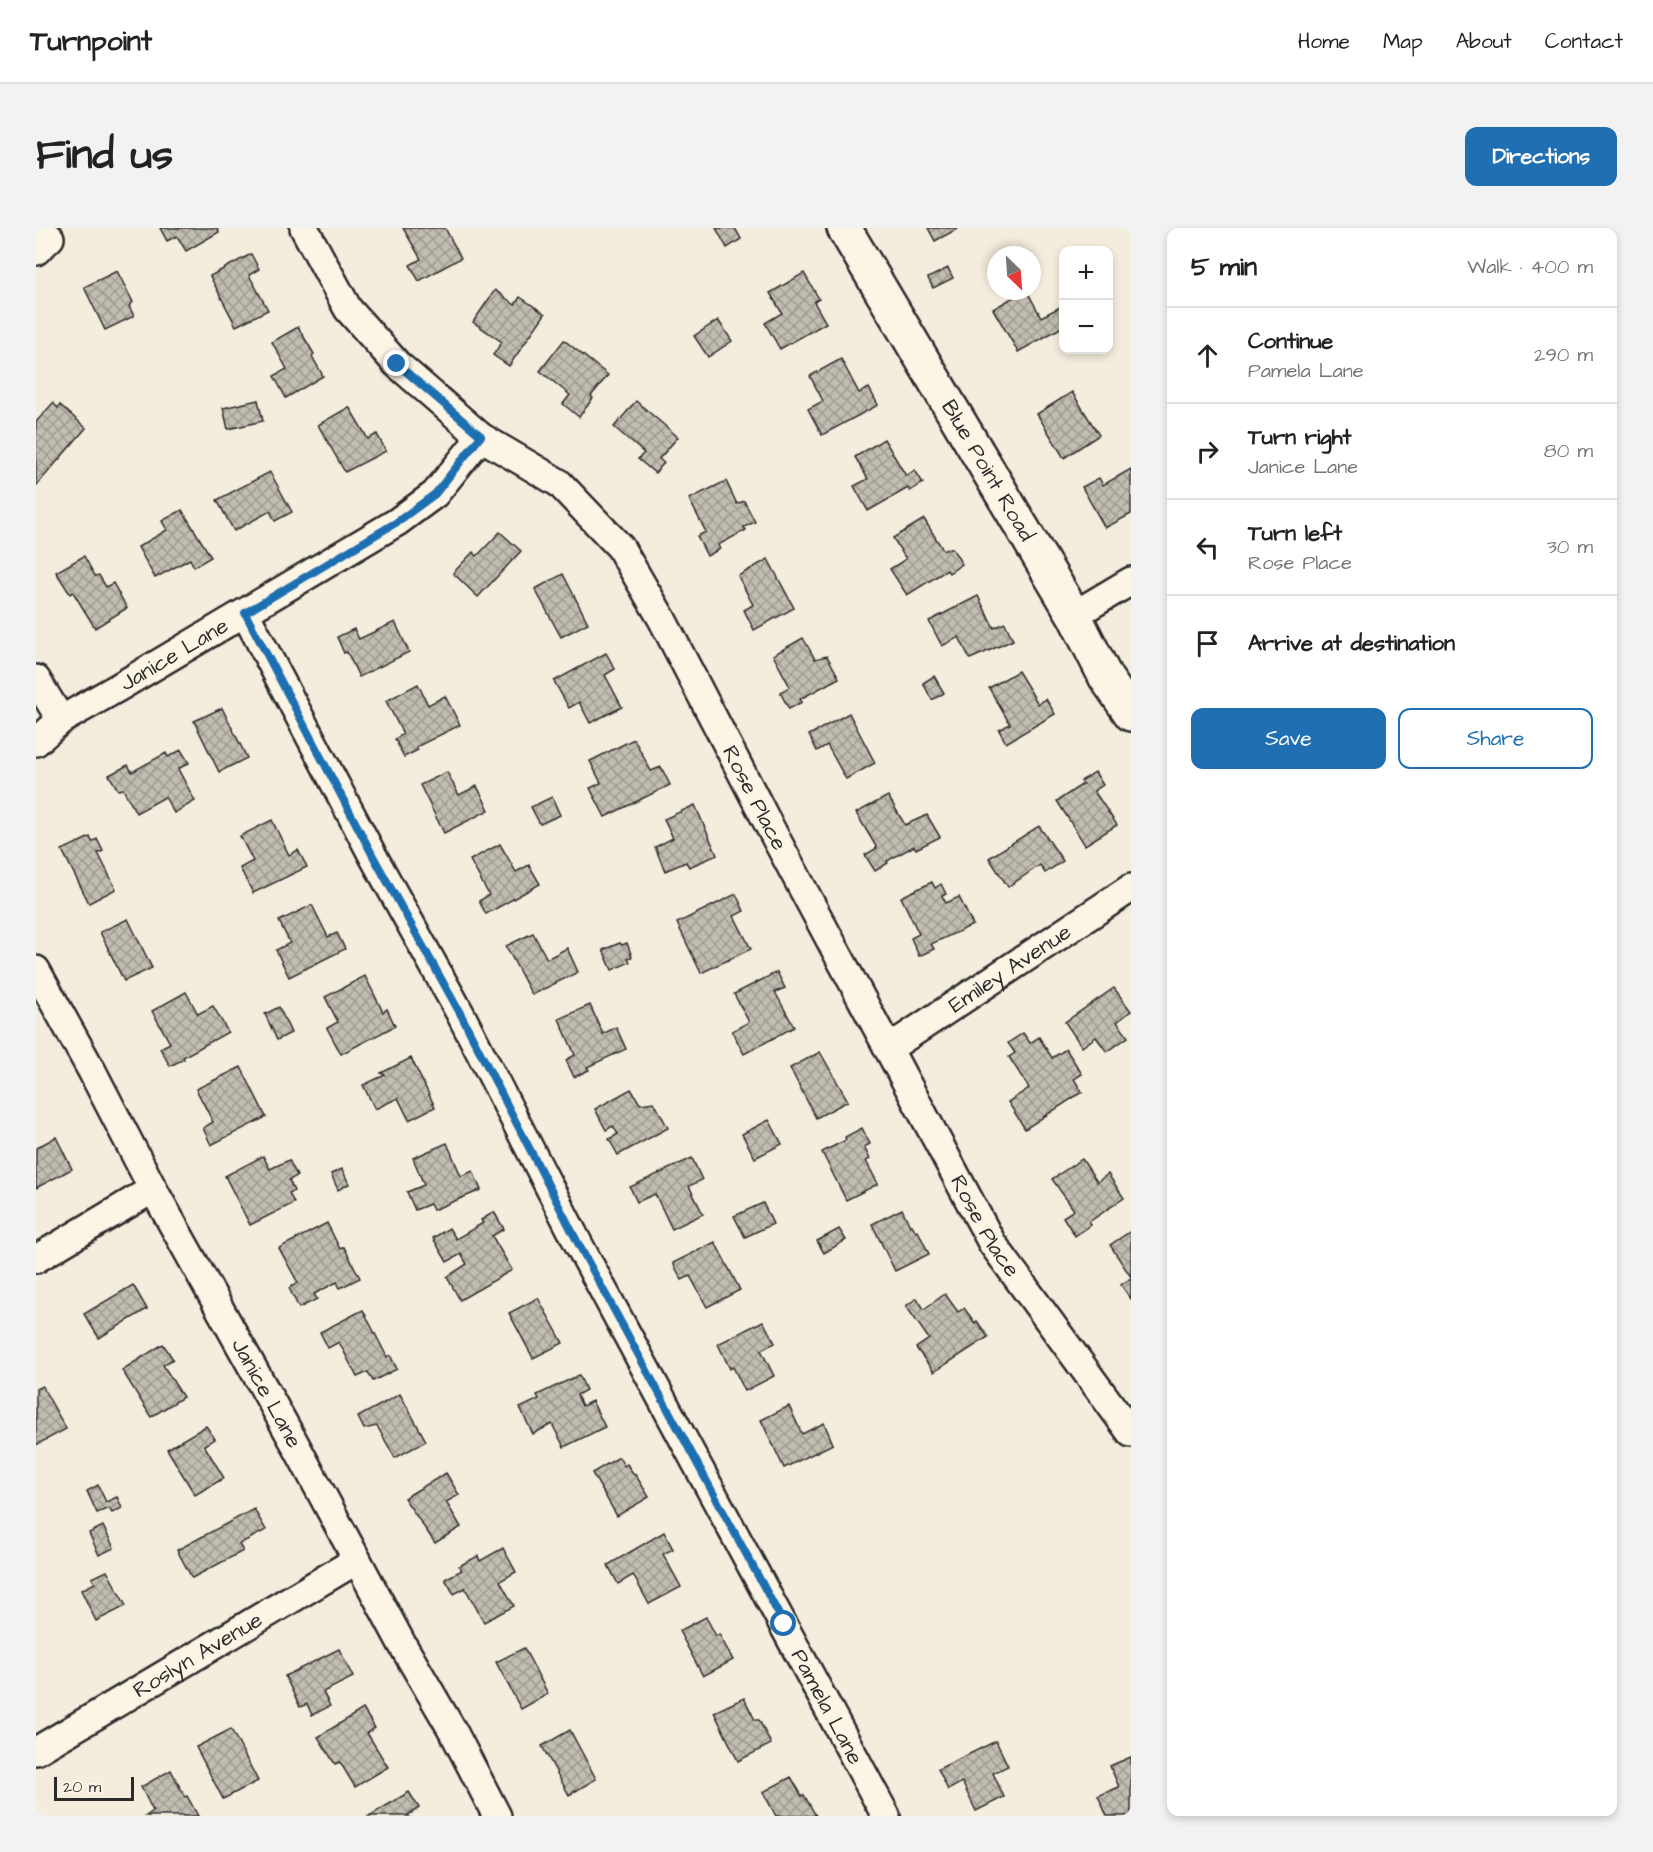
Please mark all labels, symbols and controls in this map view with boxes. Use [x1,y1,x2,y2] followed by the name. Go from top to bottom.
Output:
[30,22,152,61] text: Turnpoint
[1298,27,1350,56] text: Home
[1383,27,1423,56] text: Map
[1456,27,1512,56] text: About
[1545,27,1623,56] text: Contact
[36,127,173,185] text: Find us
[1465,127,1617,186] button: Directions
[987,246,1041,300] north arrow
[1059,246,1113,354] map controls
[1059,246,1113,300] button: +
[1191,249,1257,285] text: 5 min
[1467,253,1593,281] text: Walk · 400 m
[1059,300,1113,354] button: −
[1248,326,1333,357] text: Continue
[1191,339,1224,372] icon: ahead
[1534,341,1593,369] text: 290 m
[383,350,409,376] route end
[1248,357,1364,385] text: Pamela Lane
[934,394,1042,547] street label: Blue Point Road
[1248,422,1351,453] text: Turn right
[1191,435,1224,468] icon: right
[1544,437,1593,465] text: 80 m
[1248,453,1358,481] text: Janice Lane
[1248,518,1342,549] text: Turn left
[1191,531,1224,564] icon: left
[1547,533,1593,561] text: 30 m
[1248,549,1352,577] text: Rose Place
[114,610,234,699] street label: Janice Lane
[1191,627,1224,660] icon: arrive
[1248,628,1455,659] text: Arrive at destination
[1191,708,1386,769] button: Save
[1398,708,1593,769] button: Share
[715,740,795,856] street label: Rose Place
[942,916,1077,1020] street label: Emiley Avenue
[943,1169,1027,1284] street label: Rose Place
[224,1333,310,1454] street label: Janice Lane
[127,1604,268,1706] street label: Roslyn Avenue
[770,1610,796,1636] route start
[783,1643,871,1770] street label: Pamela Lane
[54,1774,134,1802] scale bar
[63,1776,101,1798] text: 20 m

